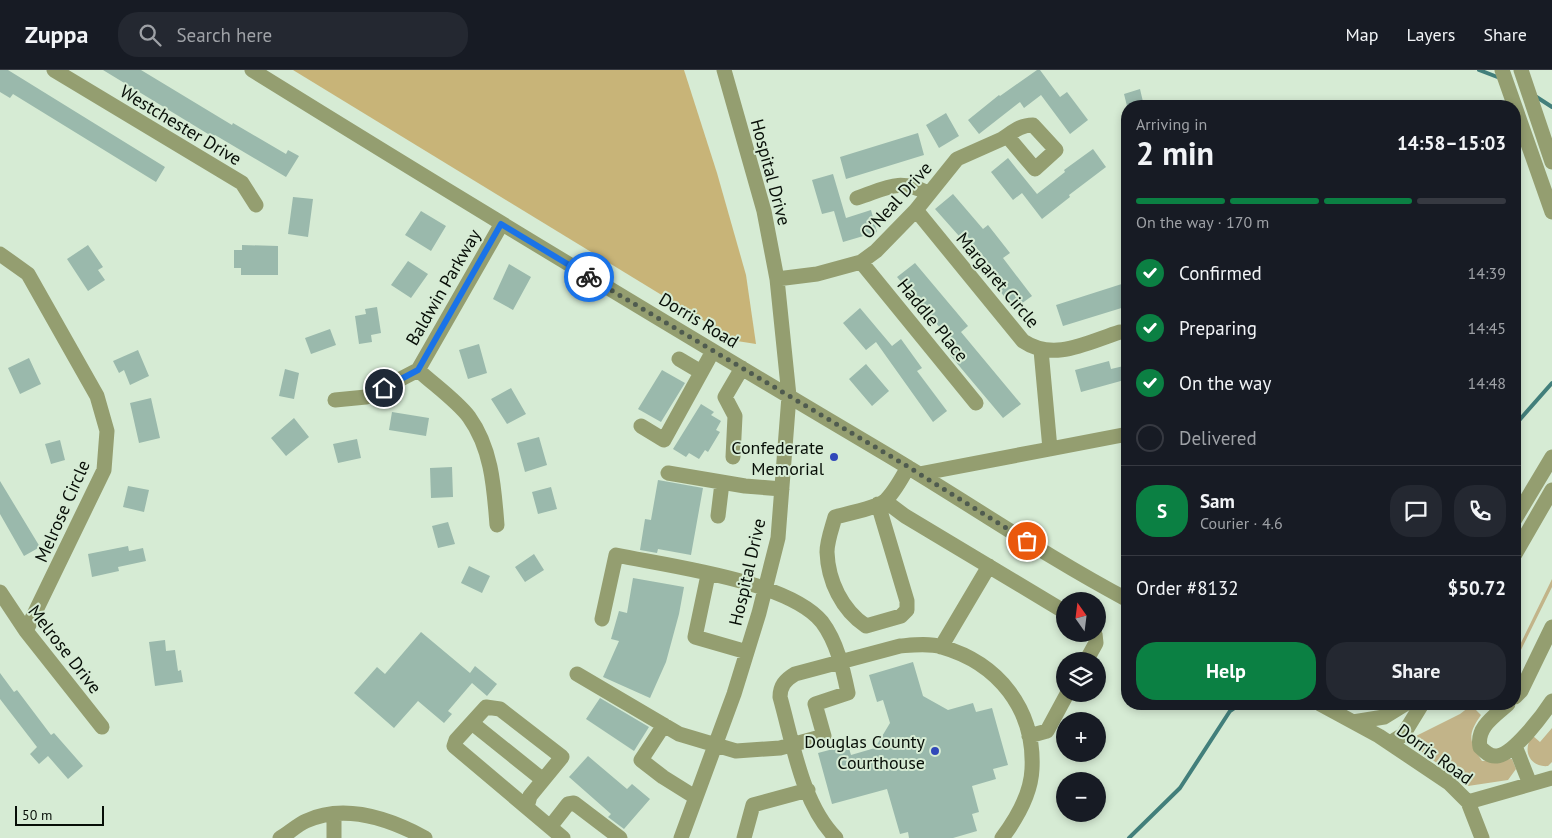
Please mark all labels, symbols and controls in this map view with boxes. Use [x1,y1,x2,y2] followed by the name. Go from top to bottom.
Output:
[118,12,468,57] search box
[25,19,88,50] text: Zuppa
[136,21,164,49] icon: search
[176,23,272,47] text: Search here
[1346,23,1378,46] text: Map
[1406,23,1455,46] text: Layers
[1483,23,1527,46] text: Share
[116,80,246,170] street label: Westchester Drive
[1136,114,1207,134] text: Arriving in
[746,116,796,228] street label: Hospital Drive
[1397,131,1506,155] text: 14:58–15:03
[1136,132,1214,174] text: 2 min
[855,157,937,243] street label: O'Neal Drive
[1136,212,1269,232] text: On the way · 170 m
[400,224,486,349] street label: Baldwin Parkway
[951,227,1045,333] street label: Margaret Circle
[564,252,614,302] courier
[1136,259,1164,287] icon: check
[1179,261,1262,285] text: Confirmed
[575,263,603,291] icon: bike
[1468,263,1506,283] text: 14:39
[892,274,974,366] street label: Haddle Place
[655,287,743,353] street label: Dorris Road
[1136,314,1164,342] icon: check
[1179,316,1257,340] text: Preparing
[1468,318,1506,338] text: 14:45
[363,367,405,409] pin
[1136,369,1164,397] icon: check
[1179,371,1271,395] text: On the way
[1468,373,1506,393] text: 14:48
[370,374,398,402] icon: home
[1179,426,1257,450] text: Delivered
[731,436,825,480] place label: Confederate Memorial
[828,451,840,463] marker: Confederate Memorial
[29,456,95,566] street label: Melrose Circle
[1390,485,1442,537] button: chat
[1454,485,1506,537] button: phone
[1200,489,1235,513] text: Sam
[1157,499,1167,523] text: S
[1200,513,1283,533] text: Courier · 4.6
[723,516,771,628] street label: Hospital Drive
[1006,520,1048,562] pin
[1013,527,1041,555] icon: bag
[1136,576,1239,600] text: Order #8132
[1447,576,1506,600] text: $50.72
[1056,592,1106,642] north arrow
[1056,592,1106,822] map controls
[23,600,107,698] street label: Melrose Drive
[1136,642,1316,700] button: Help
[1326,642,1506,700] button: Share
[1056,652,1106,702] button: layers
[1056,712,1106,762] button: +
[1392,719,1478,789] street label: Dorris Road
[804,730,926,774] place label: Douglas County Courthouse
[929,745,941,757] marker: Douglas County Courthouse
[1056,772,1106,822] button: −
[15,803,104,826] scale bar
[22,806,52,824] text: 50 m

